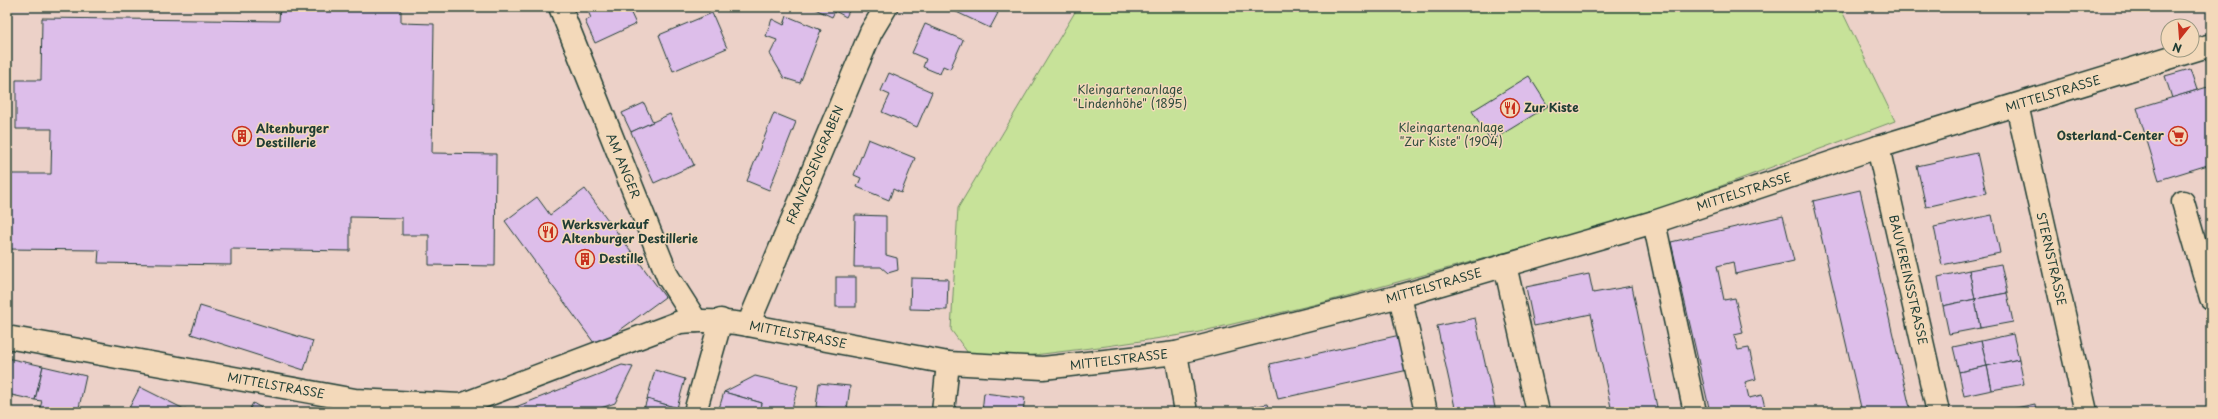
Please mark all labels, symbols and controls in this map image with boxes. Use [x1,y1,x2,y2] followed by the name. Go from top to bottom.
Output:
[2160,18,2200,58] north arrow
[2170,39,2184,57] text: N
[2003,70,2103,116] street label: MITTELSTRASSE
[1073,80,1187,112] park label: Kleingartenanlage "Lindenhöhe" (1895)
[1499,97,1521,119] restaurant icon: Zur Kiste
[1524,98,1579,116] place label: Zur Kiste
[781,102,847,227] street label: FRANZOSENGRABEN
[1398,118,1504,150] park label: Kleingartenanlage "Zur Kiste" (1904)
[256,119,330,151] place label: Altenburger Destillerie
[231,125,253,147] building icon: Altenburger Destillerie
[2167,125,2189,147] supermarket icon: Osterland-Center
[2057,126,2165,144] place label: Osterland-Center
[603,130,645,201] street label: AM ANGER
[1694,167,1794,215] street label: MITTELSTRASSE
[2032,210,2071,307] street label: STERNSTRASSE
[1885,213,1933,347] street label: BAUVEREINSSTRASSE
[562,215,698,247] place label: Werksverkauf Altenburger Destillerie
[537,221,559,243] restaurant icon: Werksverkauf Altenburger Destillerie
[574,248,596,270] building icon: Destille
[599,249,644,267] place label: Destille
[1384,263,1484,307] street label: MITTELSTRASSE
[748,316,849,352] street label: MITTELSTRASSE
[1069,344,1169,374] street label: MITTELSTRASSE
[226,368,327,403] street label: MITTELSTRASSE

